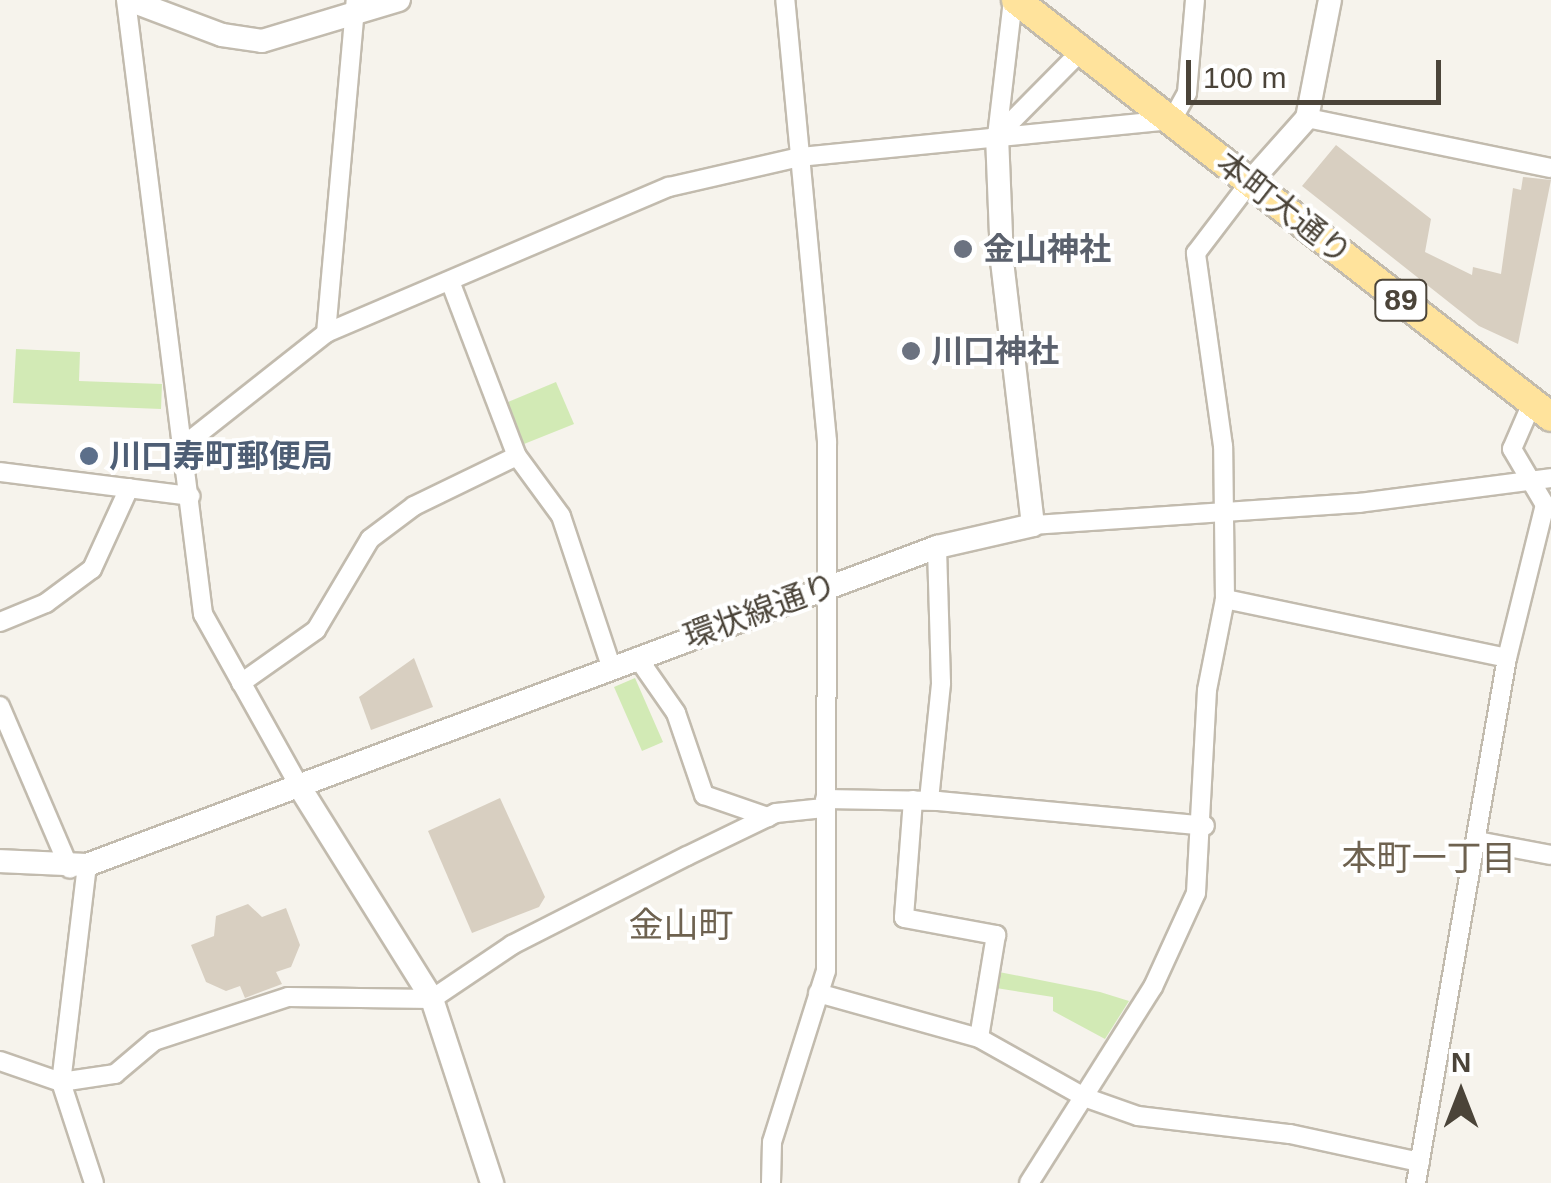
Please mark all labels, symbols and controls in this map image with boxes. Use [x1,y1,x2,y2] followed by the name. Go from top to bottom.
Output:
[1191,40,1446,102] scale bar
[1203,61,1286,94] text: 100 m
[1209,144,1359,272] street label: 本町大通り
[983,230,1111,268] place label: 金山神社
[952,238,974,260] marker: 金山神社
[1374,275,1428,325] road number: 89
[931,332,1059,370] place label: 川口神社
[900,340,922,362] marker: 川口神社
[109,437,333,475] place label: 川口寿町郵便局
[78,445,100,467] marker: 川口寿町郵便局
[678,566,842,656] street label: 環状線通り
[1342,837,1516,879] district label: 本町一丁目
[629,904,733,946] district label: 金山町
[1411,1043,1511,1143] north arrow
[1451,1047,1471,1078] text: N

